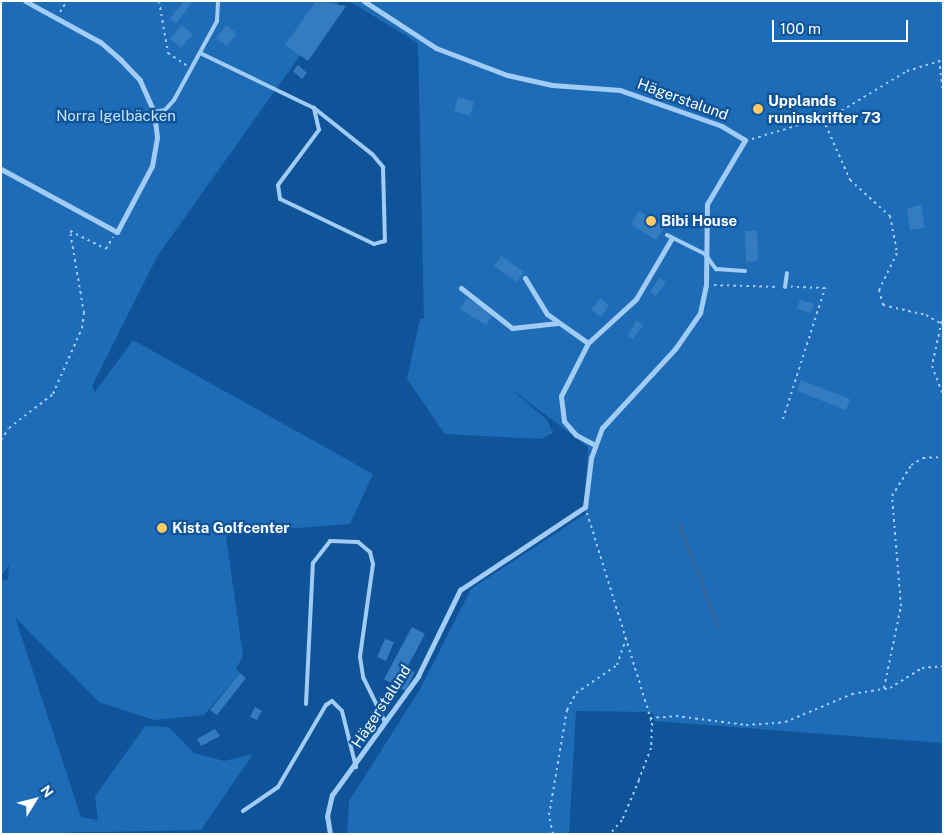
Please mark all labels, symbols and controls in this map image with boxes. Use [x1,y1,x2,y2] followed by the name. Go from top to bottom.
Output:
[774,10,910,42] scale bar
[780,20,821,37] text: 100 m
[635,74,731,124] street label: Hägerstalund
[768,91,881,126] place label: Upplands runinskrifter 73
[752,103,764,115] marker: Upplands runinskrifter 73
[56,107,176,125] park label: Norra Igelbäcken
[661,212,737,230] place label: Bibi House
[645,215,657,227] marker: Bibi House
[172,519,290,537] place label: Kista Golfcenter
[156,522,168,534] marker: Kista Golfcenter
[347,661,415,751] street label: Hägerstalund
[10,775,60,825] north arrow
[37,782,57,800] text: N

